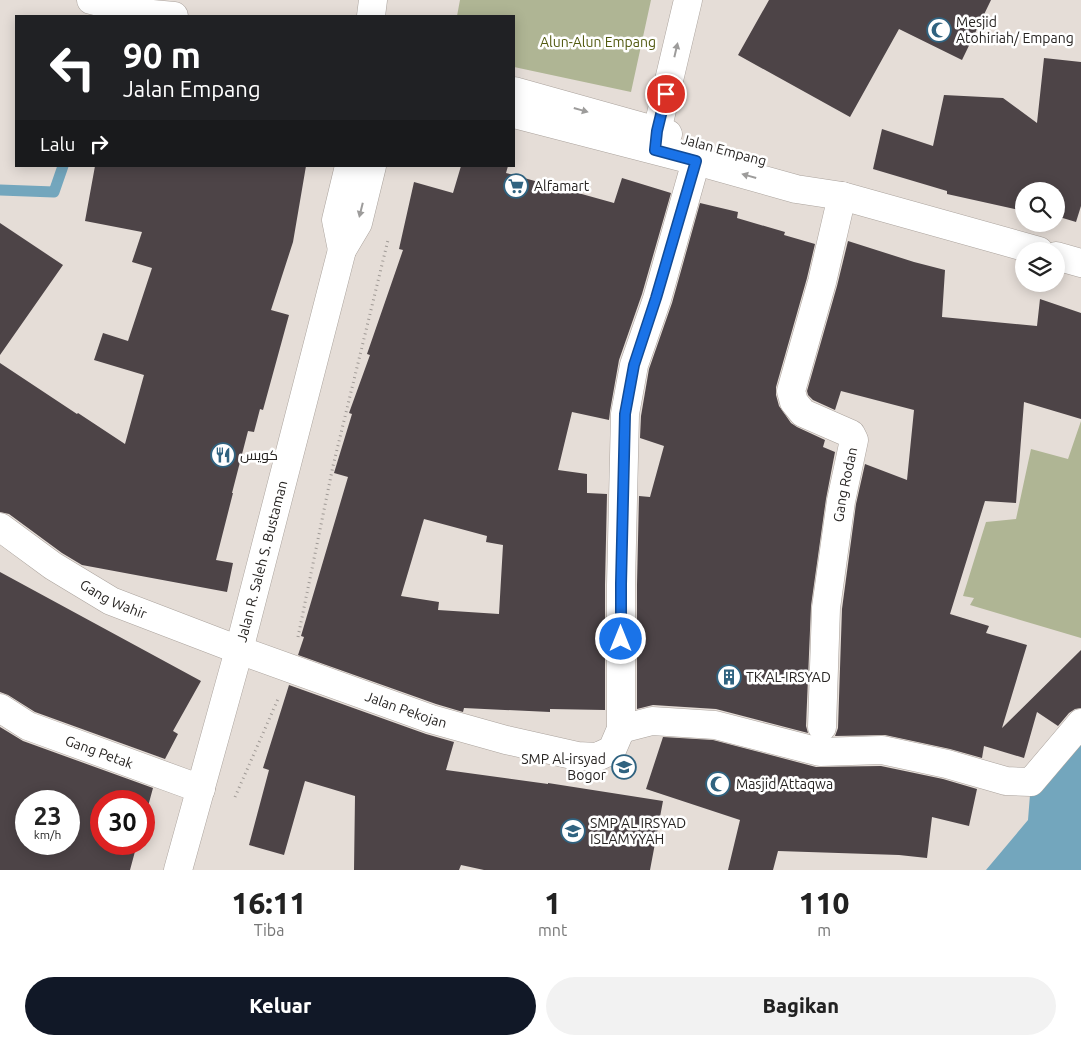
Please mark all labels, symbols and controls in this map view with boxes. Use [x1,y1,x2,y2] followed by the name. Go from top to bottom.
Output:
[956,14,1074,46] place label: Mesjid Atohiriah/ Empang
[926,17,952,43] mosque icon: Mesjid Atohiriah/ Empang
[540,34,656,50] park label: Alun-Alun Empang
[40,35,105,100] icon: left
[123,35,201,75] text: 90 m
[672,42,680,57] one-way arrow
[645,73,687,115] pin
[123,76,261,101] text: Jalan Empang
[652,80,680,108] icon: arrive
[574,106,589,114] one-way arrow
[85,130,113,158] icon: right
[680,131,768,169] street label: Jalan Empang
[40,133,75,155] text: Lalu
[741,172,757,180] one-way arrow
[503,173,529,199] supermarket icon: Alfamart
[534,178,590,194] place label: Alfamart
[1015,182,1065,292] map controls
[1015,182,1065,232] button: search
[357,203,365,218] one-way arrow
[1015,242,1065,292] button: layers
[210,442,236,468] restaurant icon: كويس
[830,446,860,523] street label: Gang Rodan
[240,447,278,463] place label: كويس
[233,479,290,644] street label: Jalan R. Saleh S. Bustaman
[77,576,150,622] street label: Gang Wahir
[594,612,646,664] position arrow
[716,664,742,690] building icon: TK AL-IRSYAD
[746,669,831,685] place label: TK AL-IRSYAD
[363,688,449,731] street label: Jalan Pekojan
[63,732,135,772] street label: Gang Petak
[521,751,607,783] place label: SMP Al-irsyad Bogor
[611,754,637,780] school or university icon: SMP Al-irsyad Bogor
[705,771,731,797] mosque icon: Masjid Attaqwa
[736,776,833,792] place label: Masjid Attaqwa
[90,790,155,855] speed limit sign: 30
[33,802,62,830] text: 23
[590,815,686,847] place label: SMP AL IRSYAD ISLAMYYAH
[560,818,586,844] school or university icon: SMP AL IRSYAD ISLAMYYAH
[34,828,61,841] text: km/h
[231,886,307,920] text: 16:11
[544,886,561,920] text: 1
[799,886,850,920] text: 110
[254,921,284,939] text: Tiba
[538,921,567,939] text: mnt
[817,921,831,939] text: m
[25,977,536,1035] button: Keluar
[546,977,1056,1035] button: Bagikan

